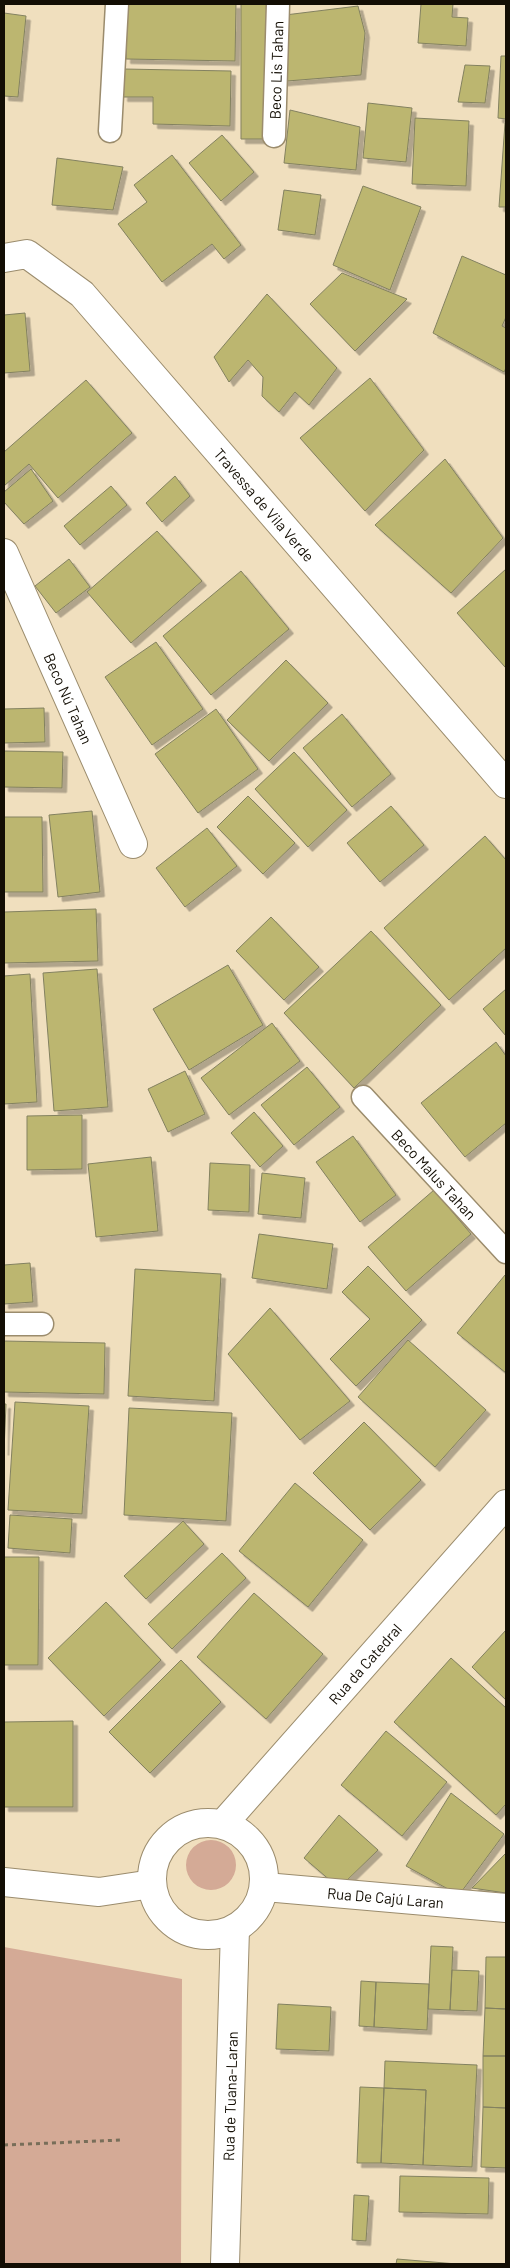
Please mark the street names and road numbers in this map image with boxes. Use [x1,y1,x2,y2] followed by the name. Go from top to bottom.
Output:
[266,20,286,120] street label: Beco Lis Tahan
[210,444,318,565] street label: Travessa de Vila Verde
[40,650,96,747] street label: Beco Nú Tahan
[388,1125,480,1223] street label: Beco Malus Tahan
[324,1620,405,1708] street label: Rua da Catedral
[326,1883,445,1912] street label: Rua De Cajú Laran
[219,2031,241,2161] street label: Rua de Tuana-Laran

